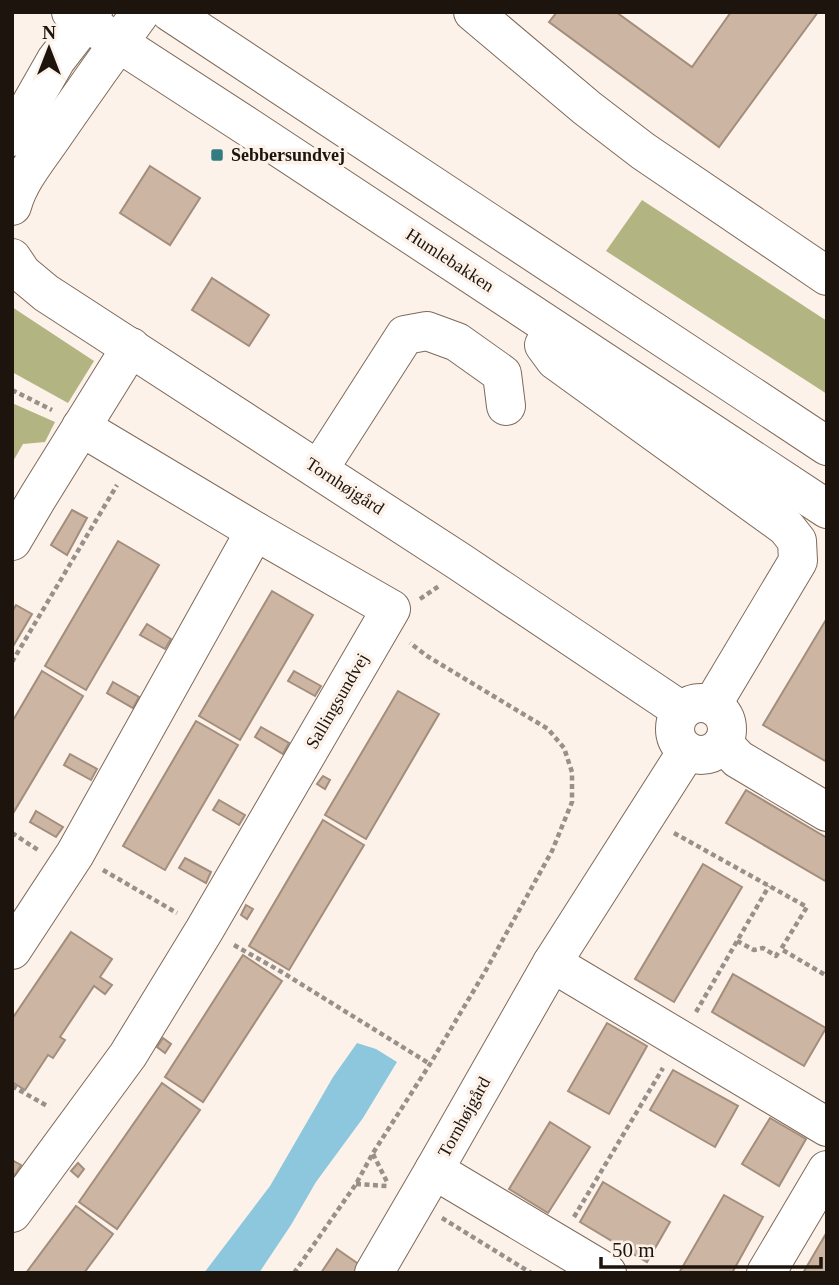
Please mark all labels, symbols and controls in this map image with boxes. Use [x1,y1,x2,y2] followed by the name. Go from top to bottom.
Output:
[14,14,84,84] north arrow
[42,22,56,43] text: N
[231,145,345,165] place label: Sebbersundvej
[209,147,225,163] marker: Sebbersundvej
[402,224,498,296] street label: Humlebakken
[302,453,388,519] street label: Tornhøjgård
[302,650,372,752] street label: Sallingsundvej
[434,1073,494,1161] street label: Tornhøjgård
[601,1226,822,1270] scale bar
[612,1238,655,1262] text: 50 m

